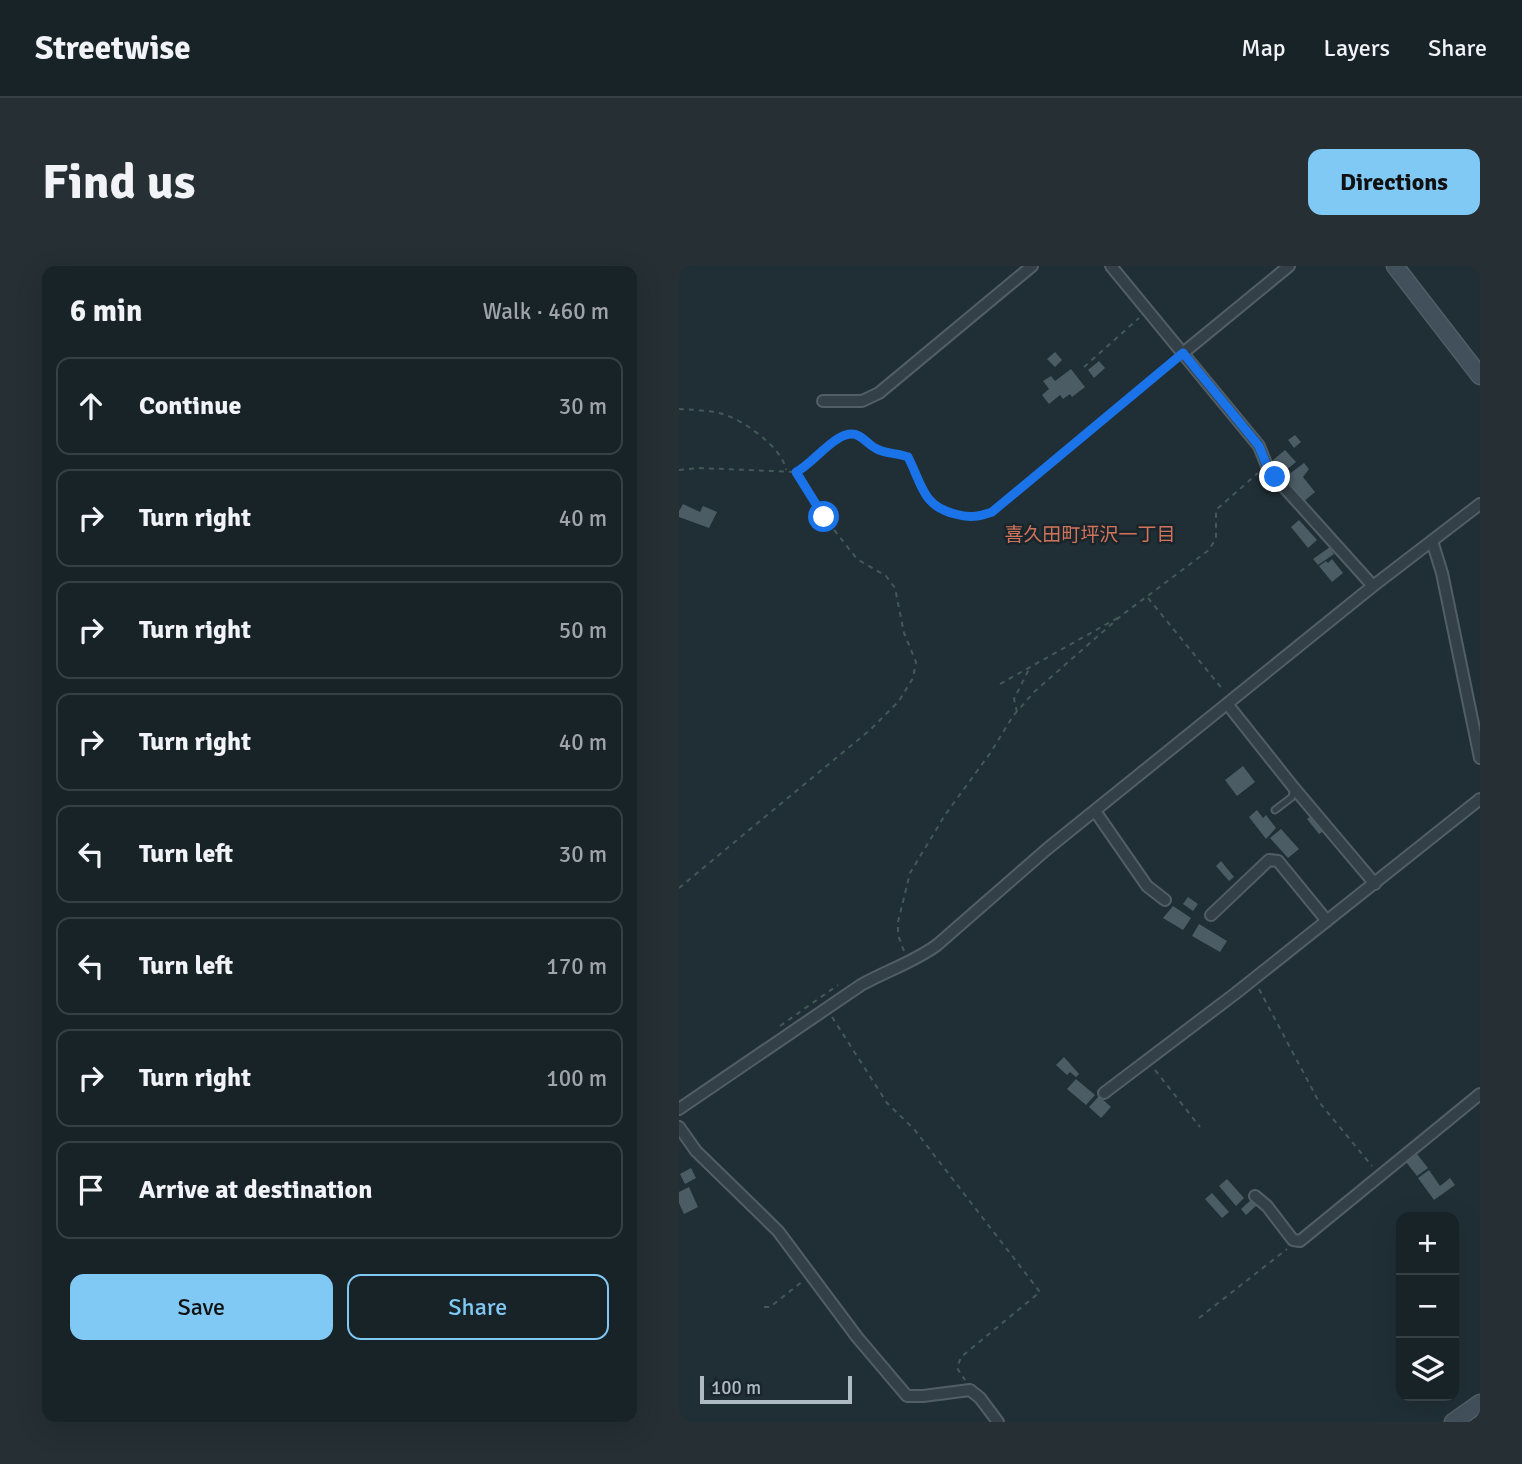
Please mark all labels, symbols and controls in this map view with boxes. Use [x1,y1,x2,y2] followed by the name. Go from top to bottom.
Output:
[35,28,191,69] text: Streetwise
[1241,33,1286,63] text: Map
[1324,33,1390,63] text: Layers
[1428,33,1487,63] text: Share
[1308,149,1480,215] button: Directions
[42,152,195,212] text: Find us
[70,293,142,330] text: 6 min
[483,297,609,326] text: Walk · 460 m
[72,387,110,425] icon: ahead
[139,390,241,422] text: Continue
[559,392,607,421] text: 30 m
[1259,461,1290,492] route end
[72,499,110,537] icon: right
[808,501,839,532] route start
[139,502,251,534] text: Turn right
[559,504,607,533] text: 40 m
[1004,523,1176,547] district label: 喜久田町坪沢一丁目
[72,611,110,649] icon: right
[139,614,251,646] text: Turn right
[559,616,607,645] text: 50 m
[72,723,110,761] icon: right
[139,726,251,758] text: Turn right
[559,728,607,757] text: 40 m
[72,835,110,873] icon: left
[139,838,233,870] text: Turn left
[559,840,607,869] text: 30 m
[72,947,110,985] icon: left
[139,950,233,982] text: Turn left
[546,952,607,981] text: 170 m
[72,1059,110,1097] icon: right
[139,1062,251,1094] text: Turn right
[546,1064,607,1093] text: 100 m
[72,1171,110,1209] icon: arrive
[139,1174,372,1206] text: Arrive at destination
[1396,1212,1459,1401] map controls
[1396,1212,1459,1275] button: +
[70,1274,333,1340] button: Save
[347,1274,609,1340] button: Share
[1396,1275,1459,1338] button: −
[1396,1338,1459,1401] button: layers
[700,1373,852,1405] scale bar
[711,1376,761,1400] text: 100 m

